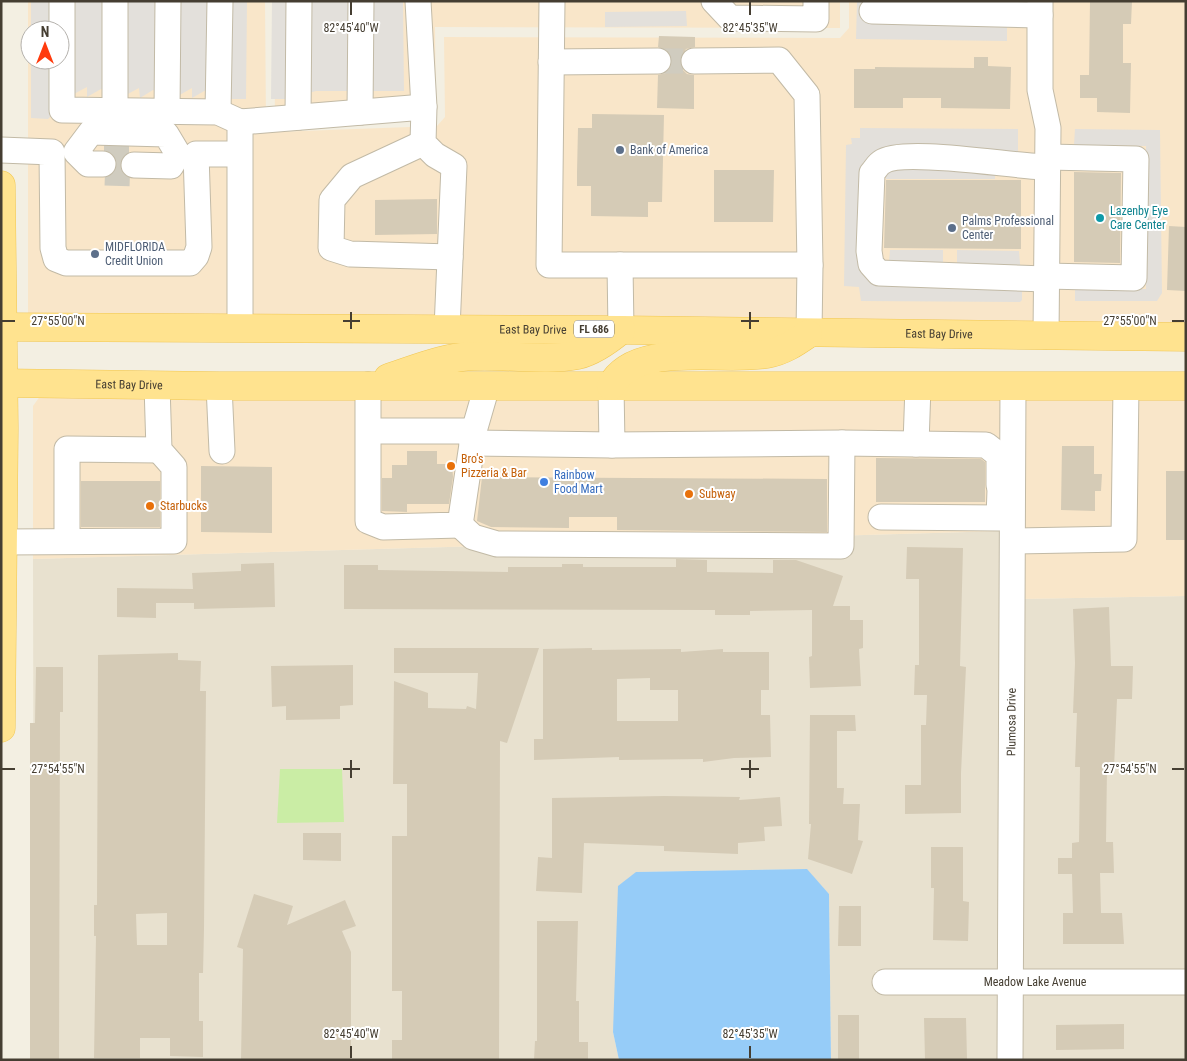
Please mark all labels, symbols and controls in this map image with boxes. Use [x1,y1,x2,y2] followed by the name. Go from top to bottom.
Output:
[20,20,70,70] north arrow
[323,21,379,35] text: 82°45'40"W
[722,21,778,35] text: 82°45'35"W
[41,24,49,40] text: N
[630,143,708,157] place label: Bank of America
[614,144,626,156] marker: Bank of America
[1110,204,1168,232] place label: Lazenby Eye Care Center
[1094,212,1106,224] marker: Lazenby Eye Care Center
[962,214,1054,242] place label: Palms Professional Center
[946,222,958,234] marker: Palms Professional Center
[105,240,165,268] place label: MIDFLORIDA Credit Union
[89,248,101,260] marker: MIDFLORIDA Credit Union
[31,314,85,328] text: 27°55'00"N
[1103,314,1157,328] text: 27°55'00"N
[574,320,614,338] road number: FL 686
[499,322,567,337] street label: East Bay Drive
[905,327,973,341] street label: East Bay Drive
[95,377,163,392] street label: East Bay Drive
[461,452,527,480] place label: Bro's Pizzeria & Bar
[445,460,457,472] marker: Bro's Pizzeria & Bar
[554,468,603,496] place label: Rainbow Food Mart
[538,476,550,488] marker: Rainbow Food Mart
[699,487,735,501] place label: Subway
[683,488,695,500] marker: Subway
[160,499,207,513] place label: Starbucks
[144,500,156,512] marker: Starbucks
[1004,687,1019,756] street label: Plumosa Drive
[31,762,85,776] text: 27°54'55"N
[1103,762,1157,776] text: 27°54'55"N
[984,975,1087,989] street label: Meadow Lake Avenue
[323,1027,379,1041] text: 82°45'40"W
[722,1027,778,1041] text: 82°45'35"W

